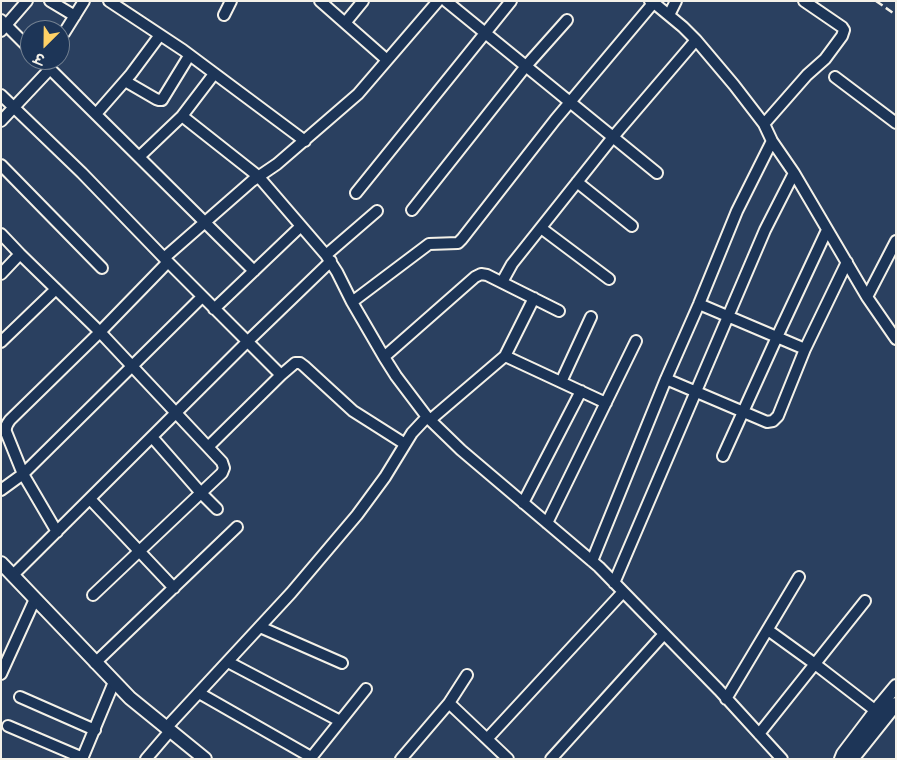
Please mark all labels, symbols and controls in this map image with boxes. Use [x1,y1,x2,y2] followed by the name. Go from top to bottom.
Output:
[20,20,70,70] north arrow
[32,49,47,68] text: उ

